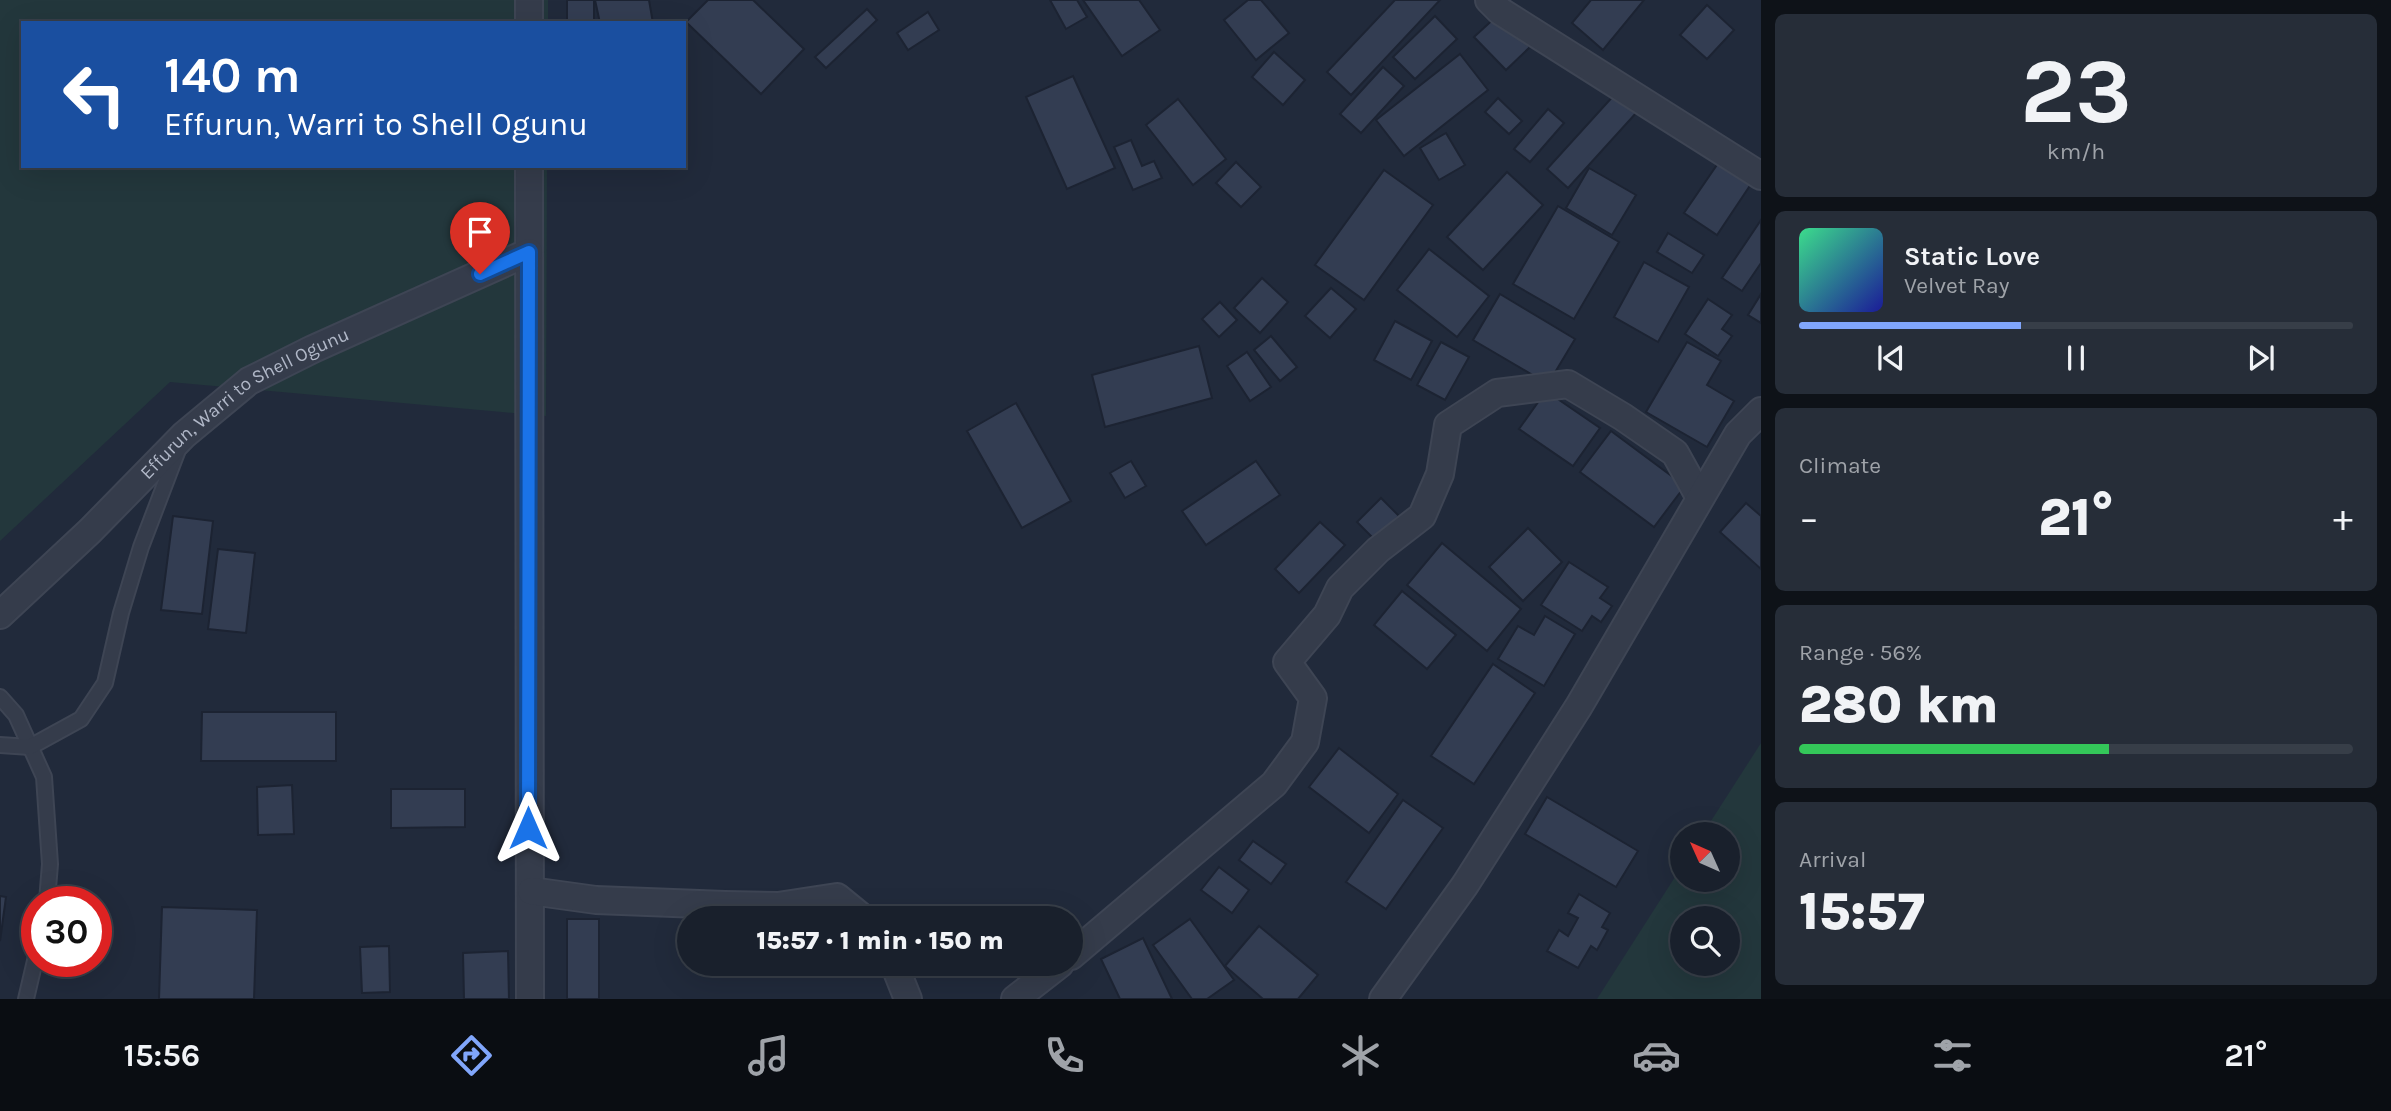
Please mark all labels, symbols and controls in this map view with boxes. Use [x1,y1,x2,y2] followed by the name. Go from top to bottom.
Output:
[2020,39,2132,145] text: 23
[164,47,301,104] text: 140 m
[49,49,140,140] icon: left
[164,106,588,143] text: Effurun, Warri to Shell Ogunu
[2047,138,2105,165] text: km/h
[450,202,510,274] pin
[461,213,499,251] icon: arrive
[1904,241,2040,272] text: Static Love
[1904,272,2009,299] text: Velvet Ray
[136,323,353,484] street label: Effurun, Warri to Shell Ogunu
[1872,339,1910,377] icon: previous
[2057,339,2095,377] icon: pause
[2242,339,2280,377] icon: next
[1799,452,1881,479] text: Climate
[2038,487,2114,548] text: 21°
[1799,496,1819,541] text: −
[2333,496,2353,541] text: +
[1799,639,1922,666] text: Range · 56%
[1799,674,1999,735] text: 280 km
[491,791,565,865] position arrow
[1670,822,1740,892] north arrow
[1670,822,1740,976] map controls
[1799,846,1866,873] text: Arrival
[1799,881,1925,942] text: 15:57
[21,886,112,977] speed limit sign: 30
[1670,906,1740,976] button: search
[756,925,1004,956] text: 15:57 · 1 min · 150 m
[447,1031,496,1080] icon: directions
[744,1031,793,1080] icon: music
[1040,1031,1089,1080] icon: phone
[1336,1031,1385,1080] icon: climate
[1632,1031,1681,1080] icon: car
[1928,1031,1977,1080] icon: filters
[124,1037,200,1074] text: 15:56
[2224,1037,2267,1074] text: 21°

